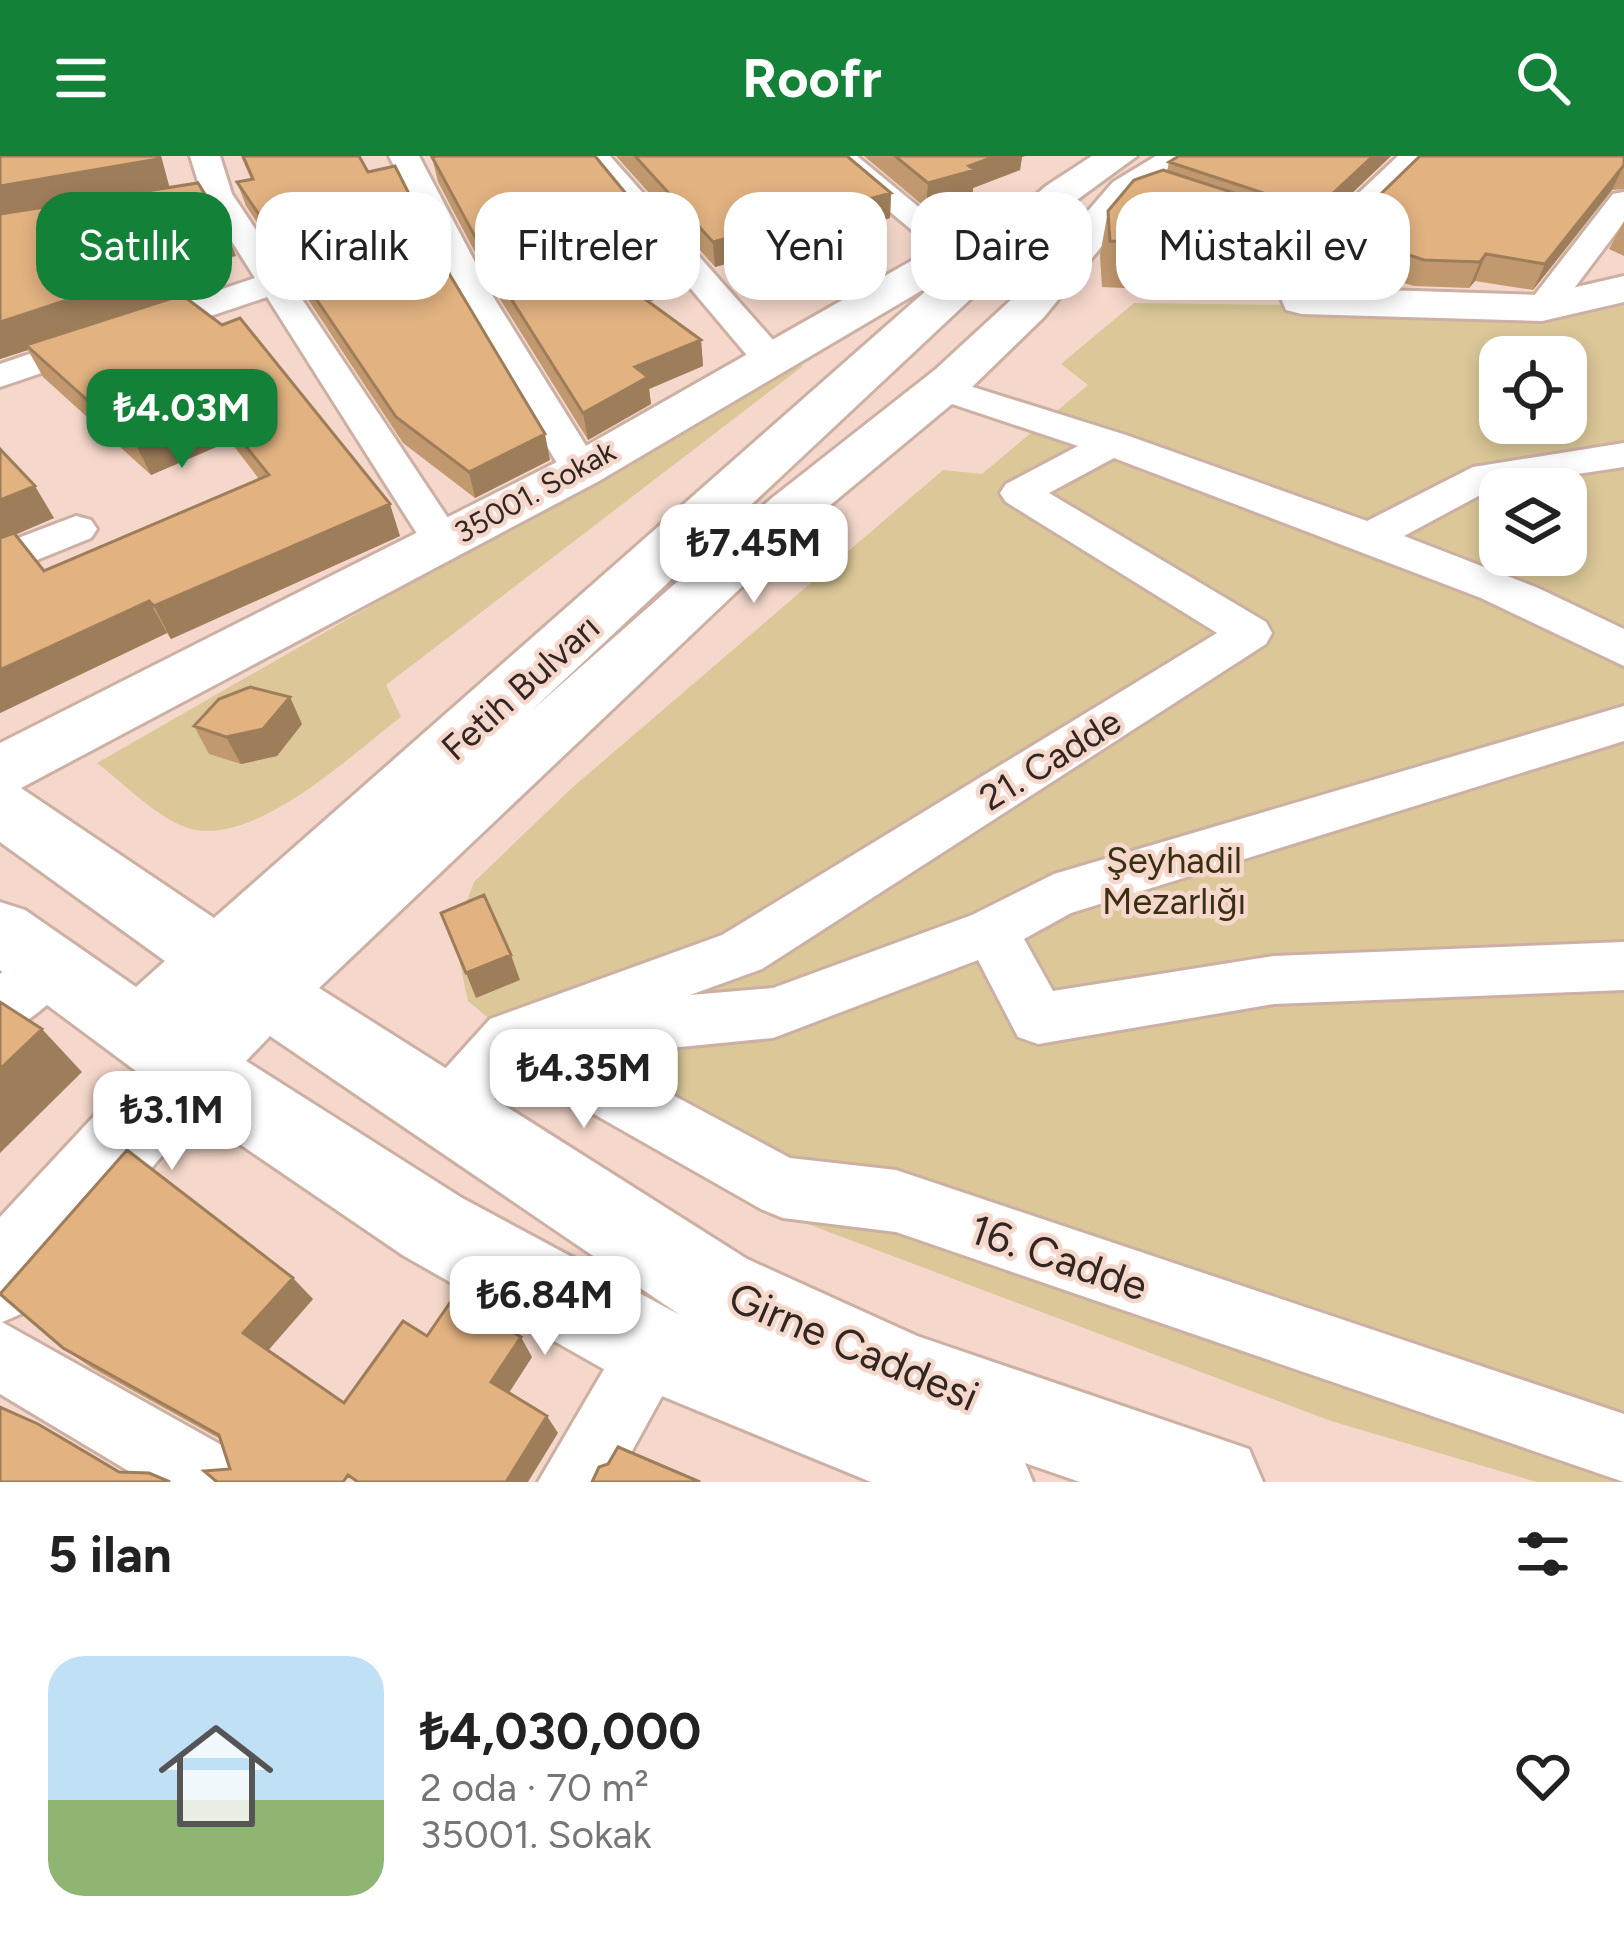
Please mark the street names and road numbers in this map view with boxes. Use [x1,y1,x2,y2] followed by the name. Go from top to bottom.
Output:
[448,432,622,551] street label: 35001. Sokak
[433,605,608,769] street label: Fetih Bulvarı
[972,699,1128,819] street label: 21. Cadde
[964,1203,1154,1312] street label: 16. Cadde
[722,1271,986,1422] street label: Girne Caddesi

